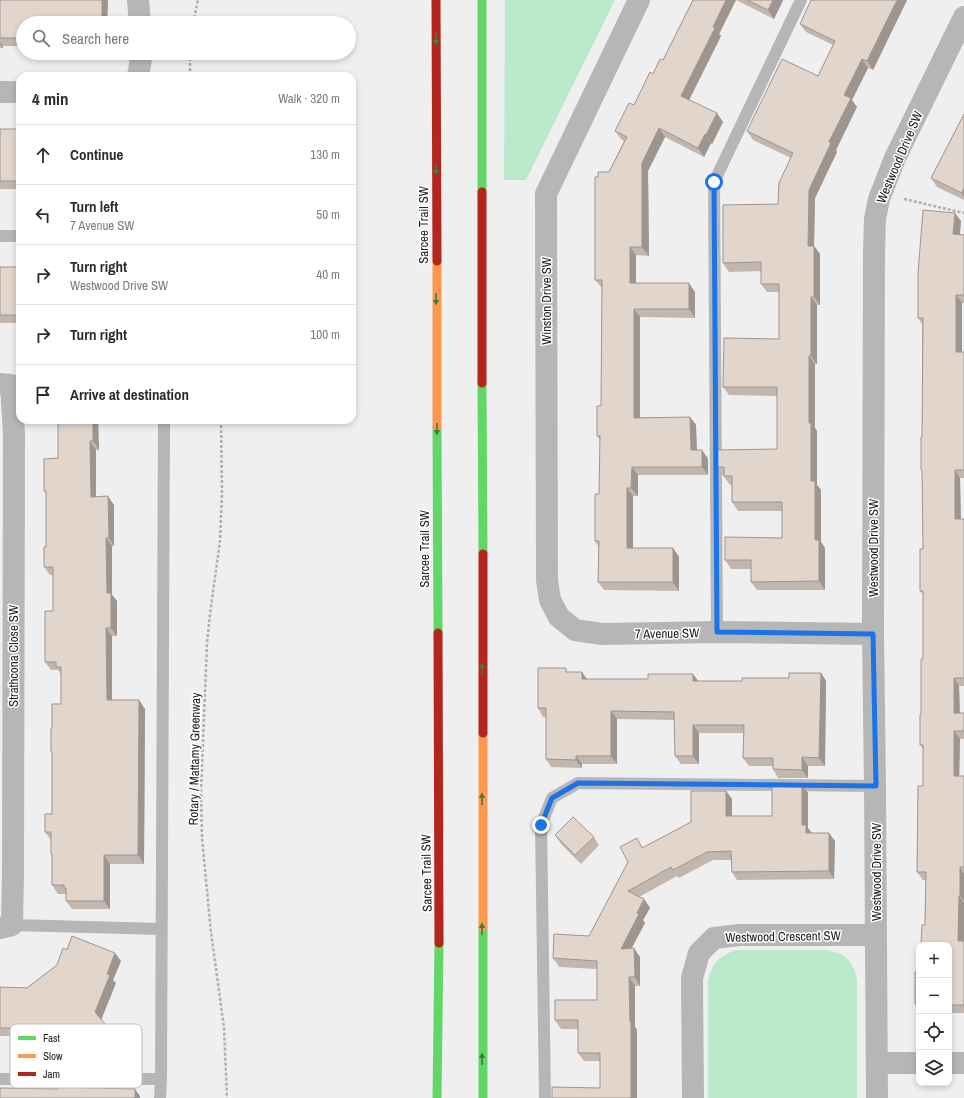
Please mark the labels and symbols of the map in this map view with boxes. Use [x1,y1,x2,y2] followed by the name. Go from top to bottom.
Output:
[433,33,439,46] one-way arrow
[872,109,926,206] street label: Westwood Drive SW
[433,163,439,176] one-way arrow
[705,173,723,191] route start
[415,186,432,264] street label: Sarcee Trail SW
[538,257,555,345] street label: Winston Drive SW
[433,293,439,306] one-way arrow
[434,423,440,436] one-way arrow
[865,499,882,597] street label: Westwood Drive SW
[416,510,433,588] street label: Sarcee Trail SW
[5,605,22,707] street label: Strathcona Close SW
[635,624,699,643] street label: 7 Avenue SW
[479,662,485,675] one-way arrow
[185,692,204,826] street label: Rotary / Mattamy Greenway
[479,792,485,805] one-way arrow
[532,816,550,834] route end
[868,823,885,921] street label: Westwood Drive SW
[417,834,436,912] street label: Sarcee Trail SW
[479,922,485,935] one-way arrow
[725,927,841,946] street label: Westwood Crescent SW
[10,1024,142,1088] legend
[43,1031,61,1045] text: Fast
[43,1049,63,1063] text: Slow
[479,1053,486,1065] one-way arrow
[43,1067,60,1081] text: Jam

